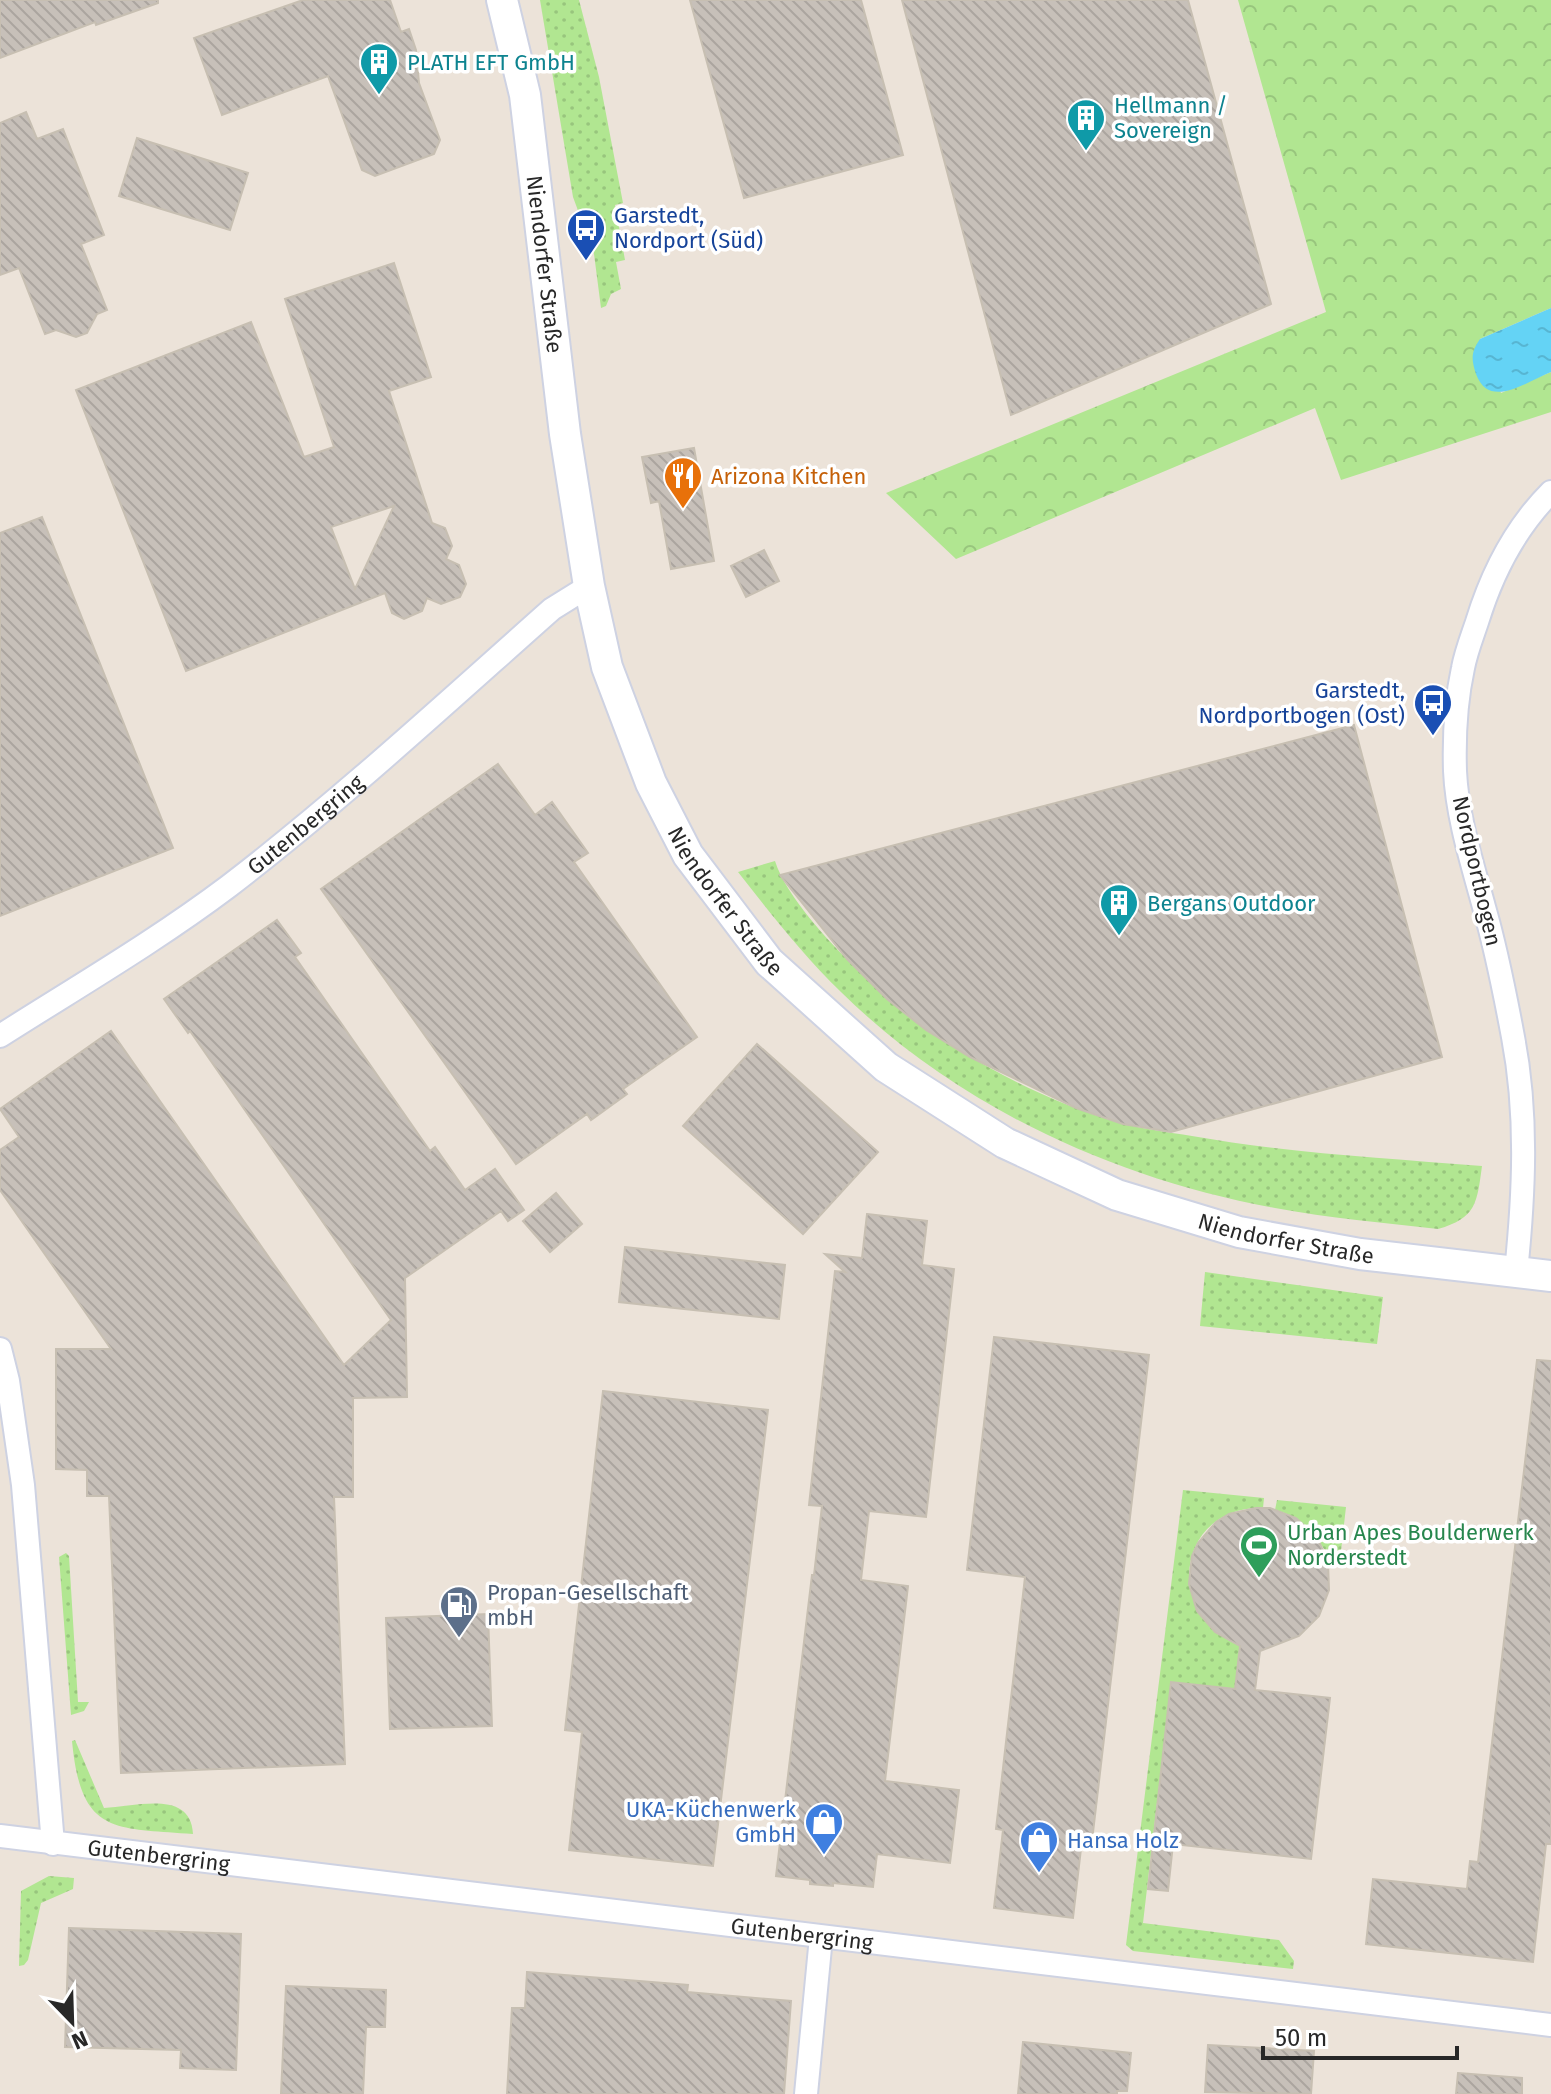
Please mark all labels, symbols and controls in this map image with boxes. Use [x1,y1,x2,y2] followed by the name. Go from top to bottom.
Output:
[358,41,400,96] building icon: PLATH EFT GmbH
[407,49,575,76] place label: PLATH EFT GmbH
[1114,92,1228,144] place label: Hellmann / Sovereign
[1065,97,1107,152] building icon: Hellmann / Sovereign
[521,174,569,354] street label: Niendorfer Straße
[614,202,763,254] place label: Garstedt, Nordport (Süd)
[565,207,607,262] bus stop icon: Garstedt, Nordport (Süd)
[662,455,704,510] restaurant icon: Arizona Kitchen
[711,463,866,490] place label: Arizona Kitchen
[1198,677,1405,729] place label: Garstedt, Nordportbogen (Ost)
[1412,682,1454,737] bus stop icon: Garstedt, Nordportbogen (Ost)
[242,768,370,880] street label: Gutenbergring
[1447,793,1507,949] street label: Nordportbogen
[662,822,789,982] street label: Niendorfer Straße
[1098,882,1140,937] building icon: Bergans Outdoor
[1147,890,1316,917] place label: Bergans Outdoor
[1195,1207,1375,1269] street label: Niendorfer Straße
[1287,1519,1535,1571] place label: Urban Apes Boulderwerk Norderstedt
[1238,1524,1280,1579] sports icon: Urban Apes Boulderwerk Norderstedt
[487,1579,689,1631] place label: Propan-Gesellschaft mbH
[438,1584,480,1639] fuel station icon: Propan-Gesellschaft mbH
[626,1796,797,1848] place label: UKA-Küchenwerk GmbH
[803,1801,845,1856] shop icon: UKA-Küchenwerk GmbH
[1018,1819,1060,1874] shop icon: Hansa Holz
[1067,1827,1179,1854] place label: Hansa Holz
[86,1833,232,1877] street label: Gutenbergring
[729,1912,875,1956] street label: Gutenbergring
[32,1982,112,2062] north arrow
[1263,2010,1457,2060] scale bar
[1275,2024,1327,2052] text: 50 m
[68,2025,92,2055] text: N

